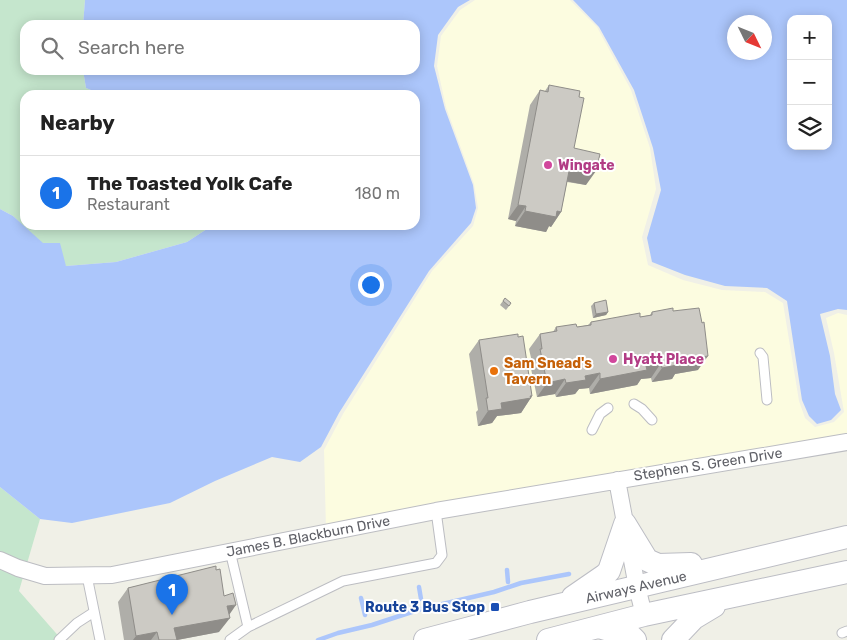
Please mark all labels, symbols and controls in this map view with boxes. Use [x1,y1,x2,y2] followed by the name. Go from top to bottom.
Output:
[727,15,772,60] north arrow
[787,15,832,150] map controls
[787,15,832,60] button: +
[20,20,420,75] search box
[38,34,66,62] icon: search
[78,36,185,59] text: Search here
[787,60,832,105] button: −
[787,105,832,150] button: layers
[40,110,115,135] text: Nearby
[558,157,615,174] place label: Wingate
[542,159,554,171] marker: Wingate
[87,172,293,195] text: The Toasted Yolk Cafe
[52,184,60,203] text: 1
[355,184,400,203] text: 180 m
[87,195,170,214] text: Restaurant
[358,272,384,298] your location
[623,351,704,368] place label: Hyatt Place
[607,353,619,365] marker: Hyatt Place
[504,355,592,388] place label: Sam Snead's Tavern
[488,365,500,377] marker: Sam Snead's Tavern
[633,444,784,485] street label: Stephen S. Green Drive
[225,512,392,561] street label: James B. Blackburn Drive
[584,568,689,607] street label: Airways Avenue
[156,574,188,615] pin: 1
[365,599,485,616] place label: Route 3 Bus Stop
[489,601,501,613] marker: Route 3 Bus Stop

